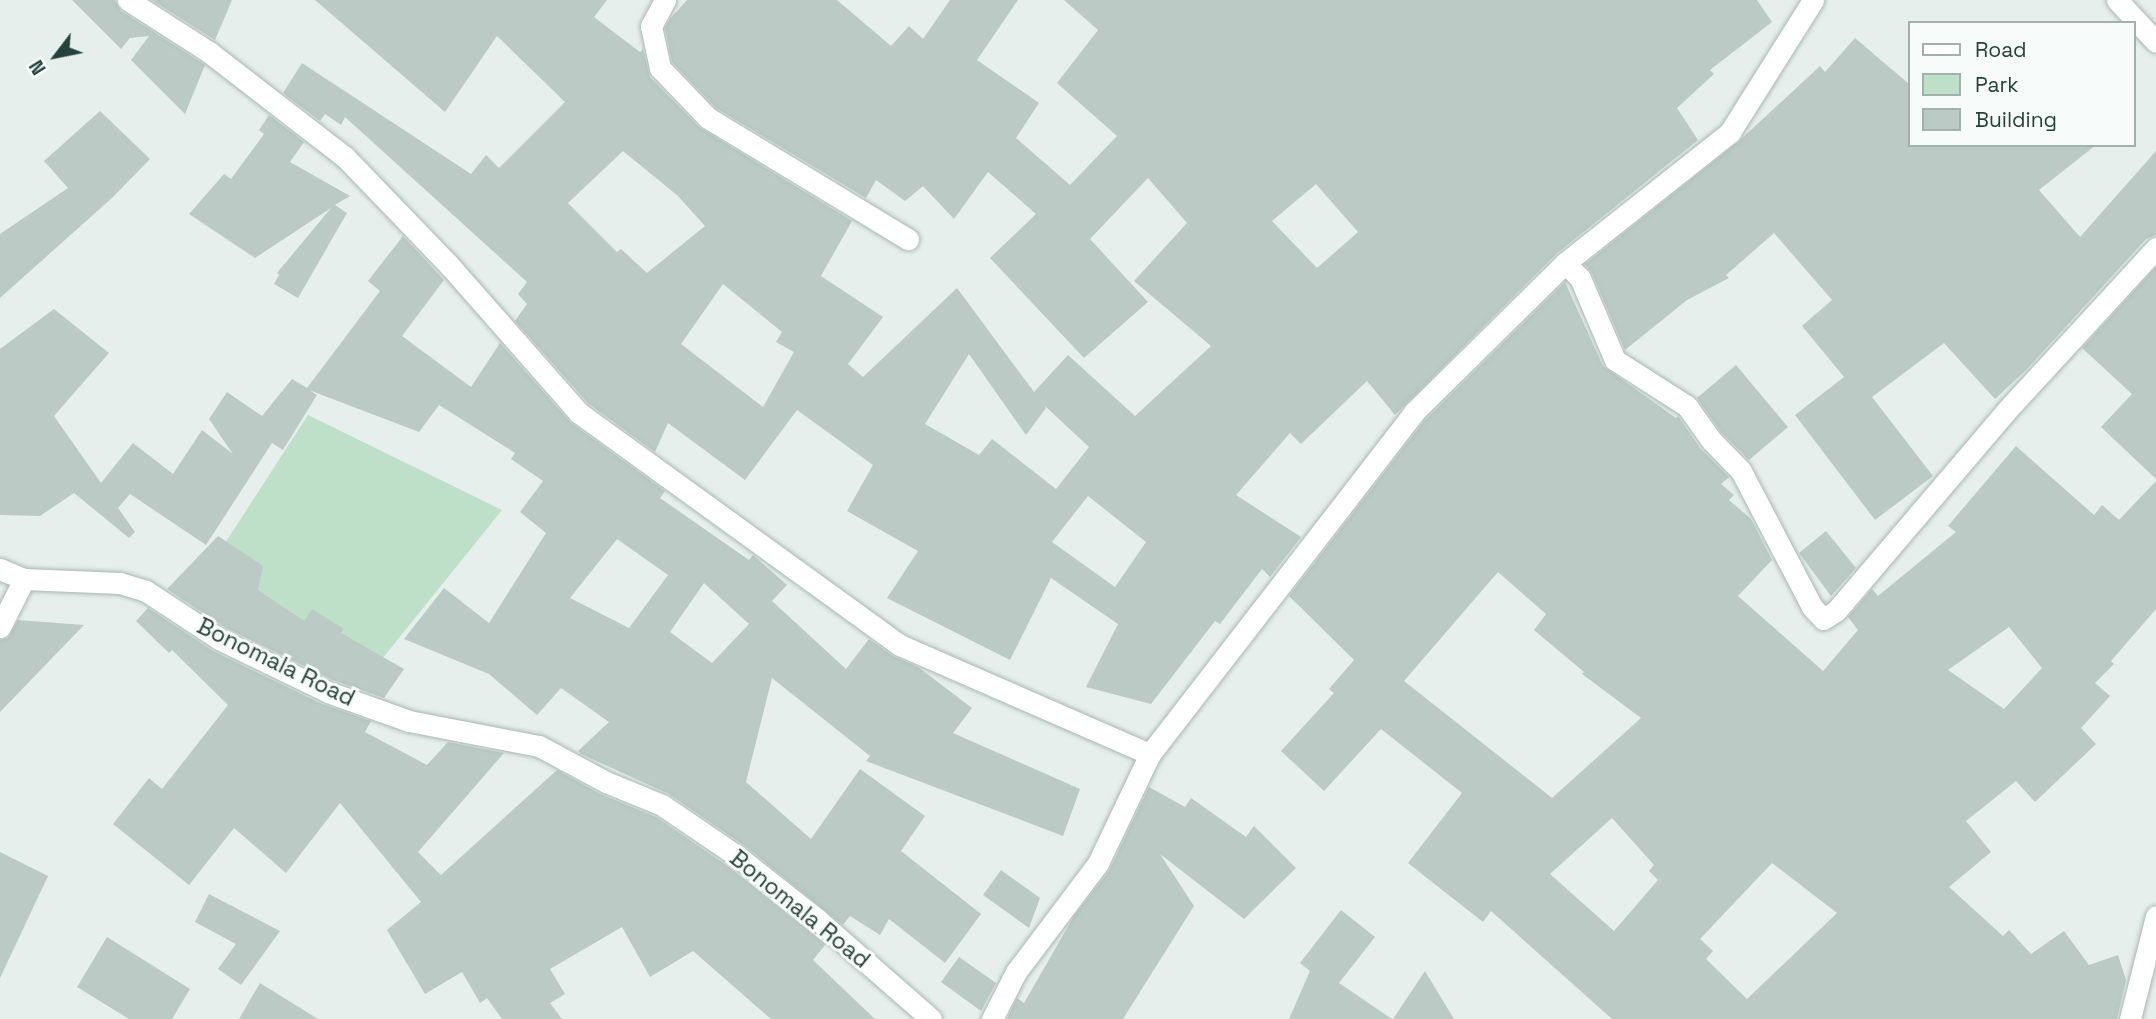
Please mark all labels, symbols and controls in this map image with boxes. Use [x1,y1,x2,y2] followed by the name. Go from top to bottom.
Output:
[21,21,91,91] north arrow
[1908,21,2135,147] legend
[1975,36,2027,63] text: Road
[24,55,52,79] text: N
[1975,71,2019,98] text: Park
[1975,106,2057,133] text: Building
[193,612,359,712] street label: Bonomala Road
[724,844,876,974] street label: Bonomala Road

